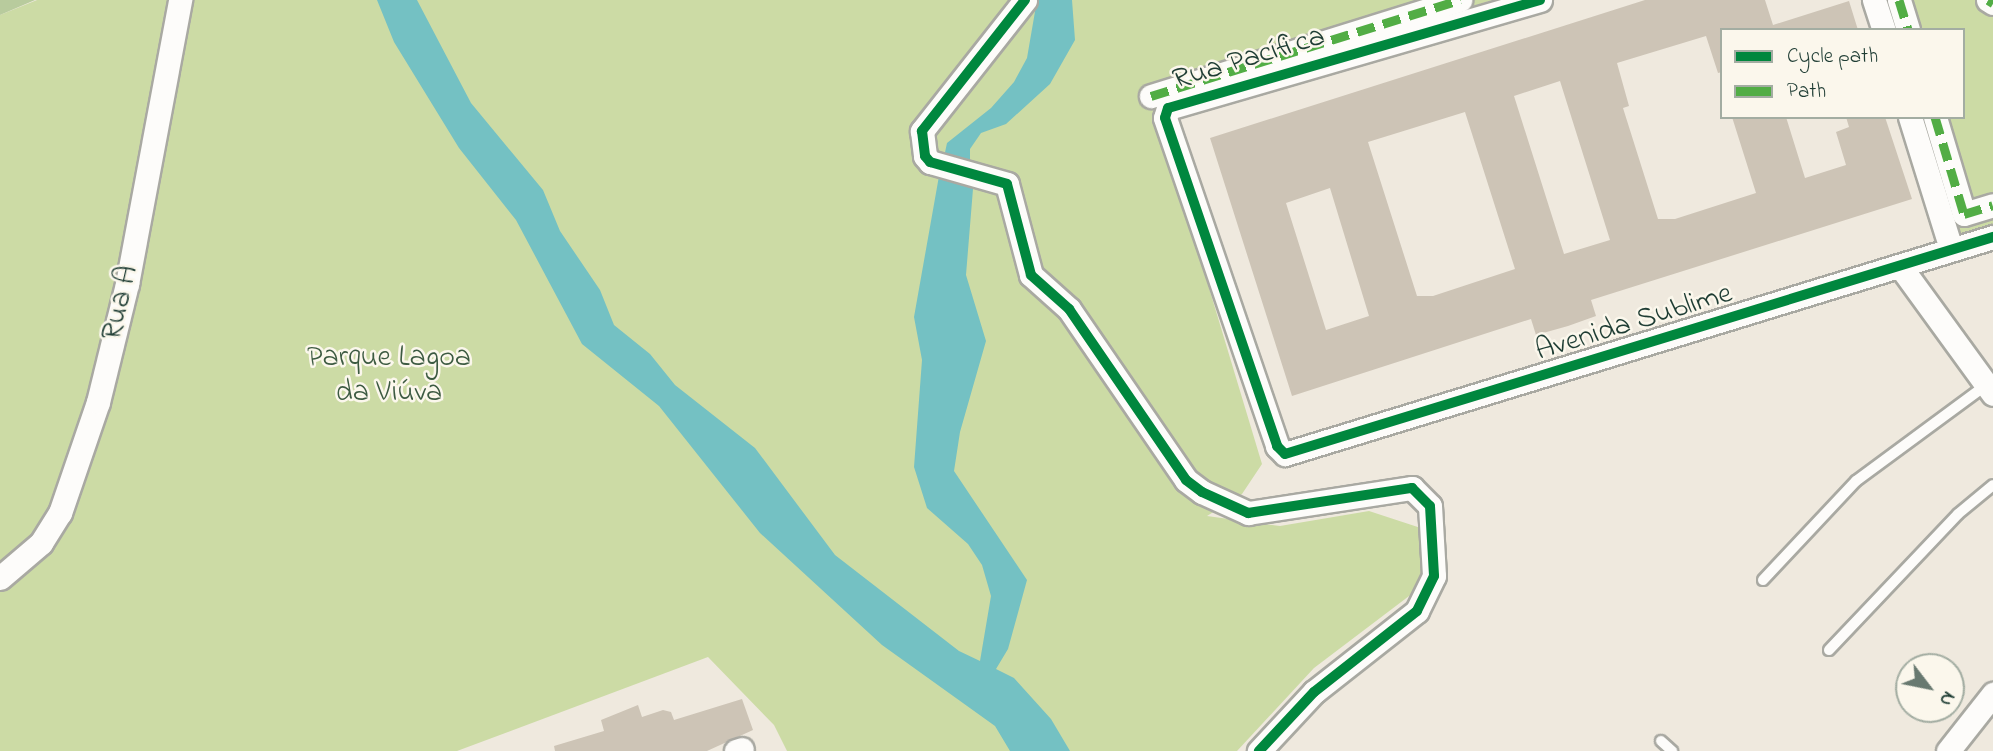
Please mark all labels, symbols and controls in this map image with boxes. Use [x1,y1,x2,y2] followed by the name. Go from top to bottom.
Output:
[1169,19,1329,99] street label: Rua Pacífica
[1720,28,1965,119] legend
[1787,42,1878,72] text: Cycle path
[1787,77,1826,107] text: Path
[95,262,147,344] street label: Rua A
[1531,276,1737,370] street label: Avenida Sublime
[307,340,471,410] park label: Parque Lagoa da Viúva
[1895,653,1965,723] north arrow
[1932,686,1961,711] text: N

